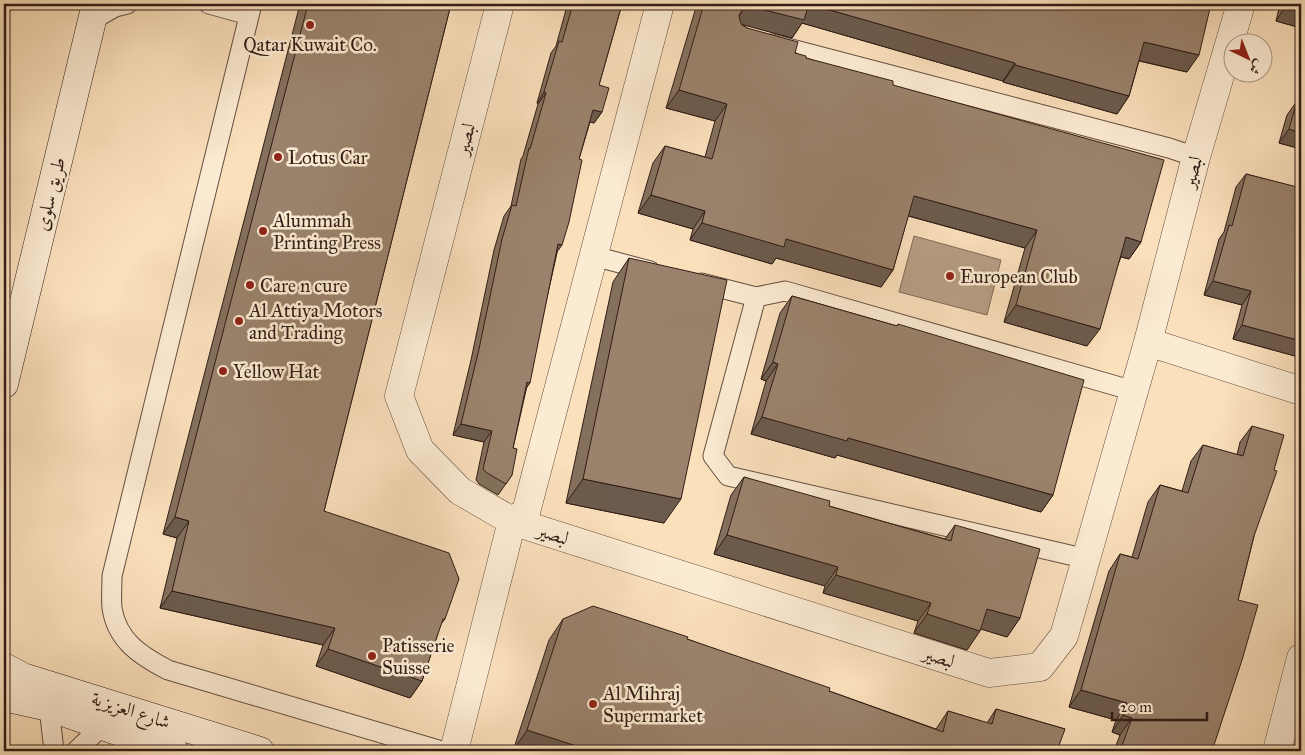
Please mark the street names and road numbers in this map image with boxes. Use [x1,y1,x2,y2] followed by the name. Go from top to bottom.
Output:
[449,121,480,159] street label: لبصير
[1176,154,1207,192] street label: لبصير
[30,155,71,233] street label: طريق سلوى
[532,517,572,550] street label: لبصير
[918,640,958,673] street label: لبصير
[87,686,173,737] street label: شارع العزيزية

